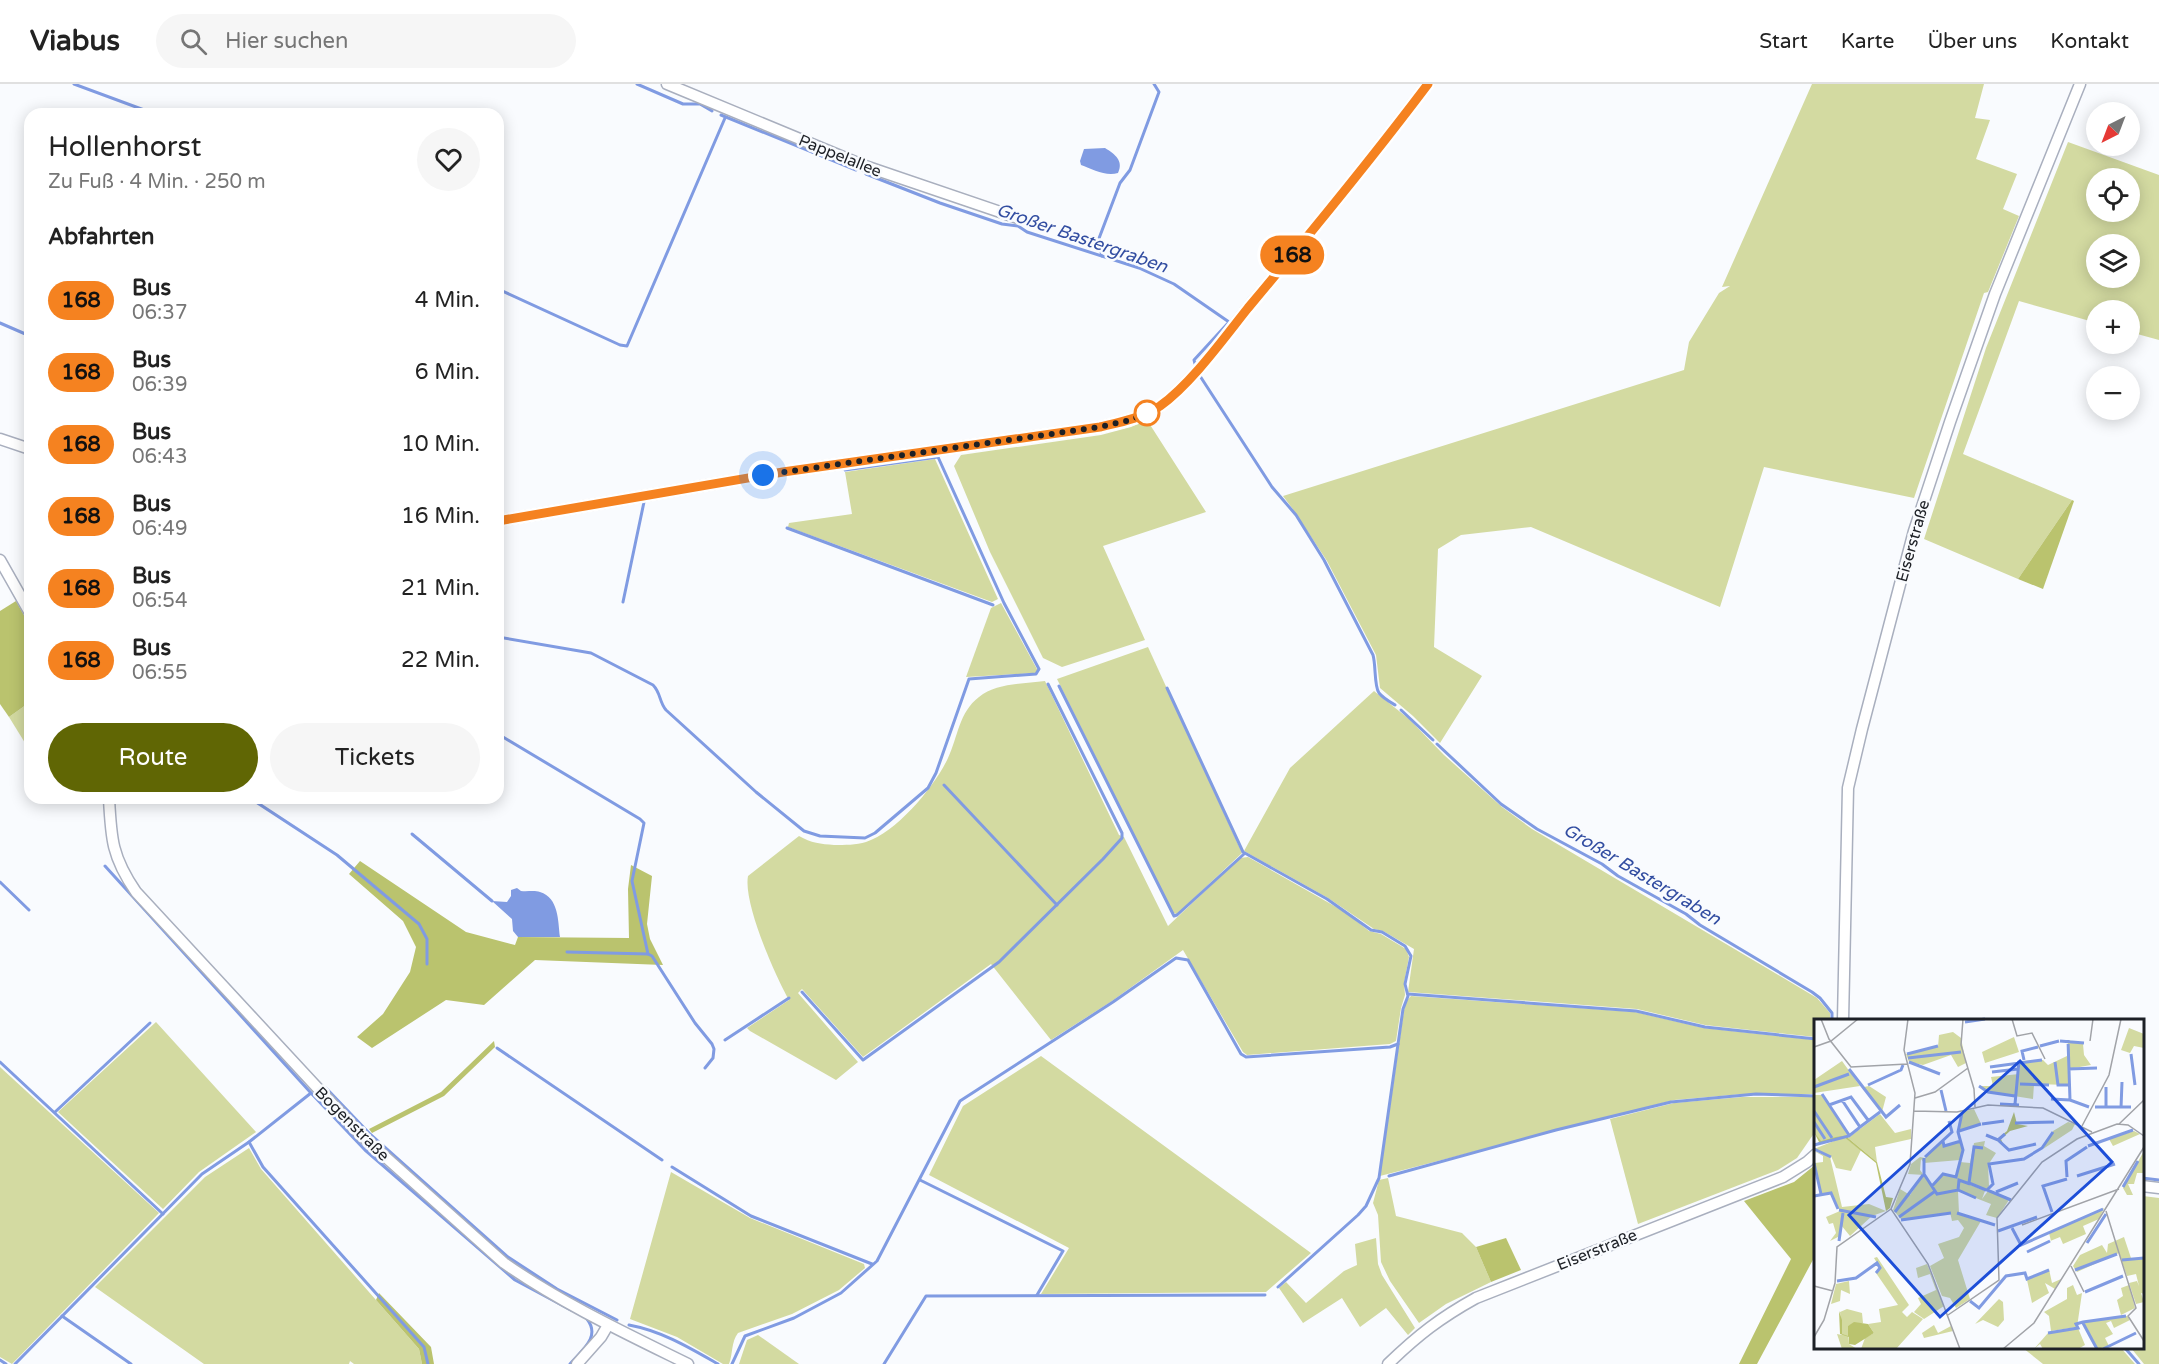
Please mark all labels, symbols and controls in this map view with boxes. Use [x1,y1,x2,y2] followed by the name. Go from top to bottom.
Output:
[156,14,576,68] search box
[30,24,120,58] text: Viabus
[177,25,210,58] icon: search
[225,28,348,54] text: Hier suchen
[1759,29,1808,54] text: Start
[1841,29,1894,54] text: Karte
[1927,29,2017,54] text: Über uns
[2050,29,2129,54] text: Kontakt
[2086,102,2140,156] north arrow
[2086,102,2140,420] map controls
[417,128,480,191] button: heart
[48,130,201,164] text: Hollenhorst
[796,130,884,182] street label: Pappelallee
[2086,168,2140,222] button: locate
[48,170,266,194] text: Zu Fuß · 4 Min. · 250 m
[994,198,1171,278] water label: Großer Bastergraben
[48,224,154,250] text: Abfahrten
[2086,234,2140,288] button: layers
[1258,236,1326,274] line badge: 168
[1272,243,1312,268] text: 168
[132,275,171,301] text: Bus
[415,287,480,313] text: 4 Min.
[61,288,101,313] text: 168
[2086,300,2140,354] button: +
[132,301,187,325] text: 06:37
[132,347,171,373] text: Bus
[415,359,480,385] text: 6 Min.
[61,360,101,385] text: 168
[2086,366,2140,420] button: −
[132,373,187,397] text: 06:39
[1134,400,1160,426] unlabelled marker
[132,419,171,445] text: Bus
[401,431,480,457] text: 10 Min.
[61,432,101,457] text: 168
[132,445,187,469] text: 06:43
[748,460,778,490] your location
[132,491,171,517] text: Bus
[1892,498,1934,584] street label: Eiserstraße
[401,503,480,529] text: 16 Min.
[61,504,101,529] text: 168
[132,517,187,541] text: 06:49
[132,563,171,589] text: Bus
[401,575,480,601] text: 21 Min.
[61,576,101,601] text: 168
[132,589,187,613] text: 06:54
[132,635,171,661] text: Bus
[401,647,480,673] text: 22 Min.
[61,648,101,673] text: 168
[132,661,187,685] text: 06:55
[48,723,258,792] button: Route
[270,723,480,792] button: Tickets
[1559,818,1725,930] water label: Großer Bastergraben
[1814,1019,2144,1349] inset map
[311,1083,393,1165] street label: Bogenstraße
[1554,1225,1640,1275] street label: Eiserstraße

